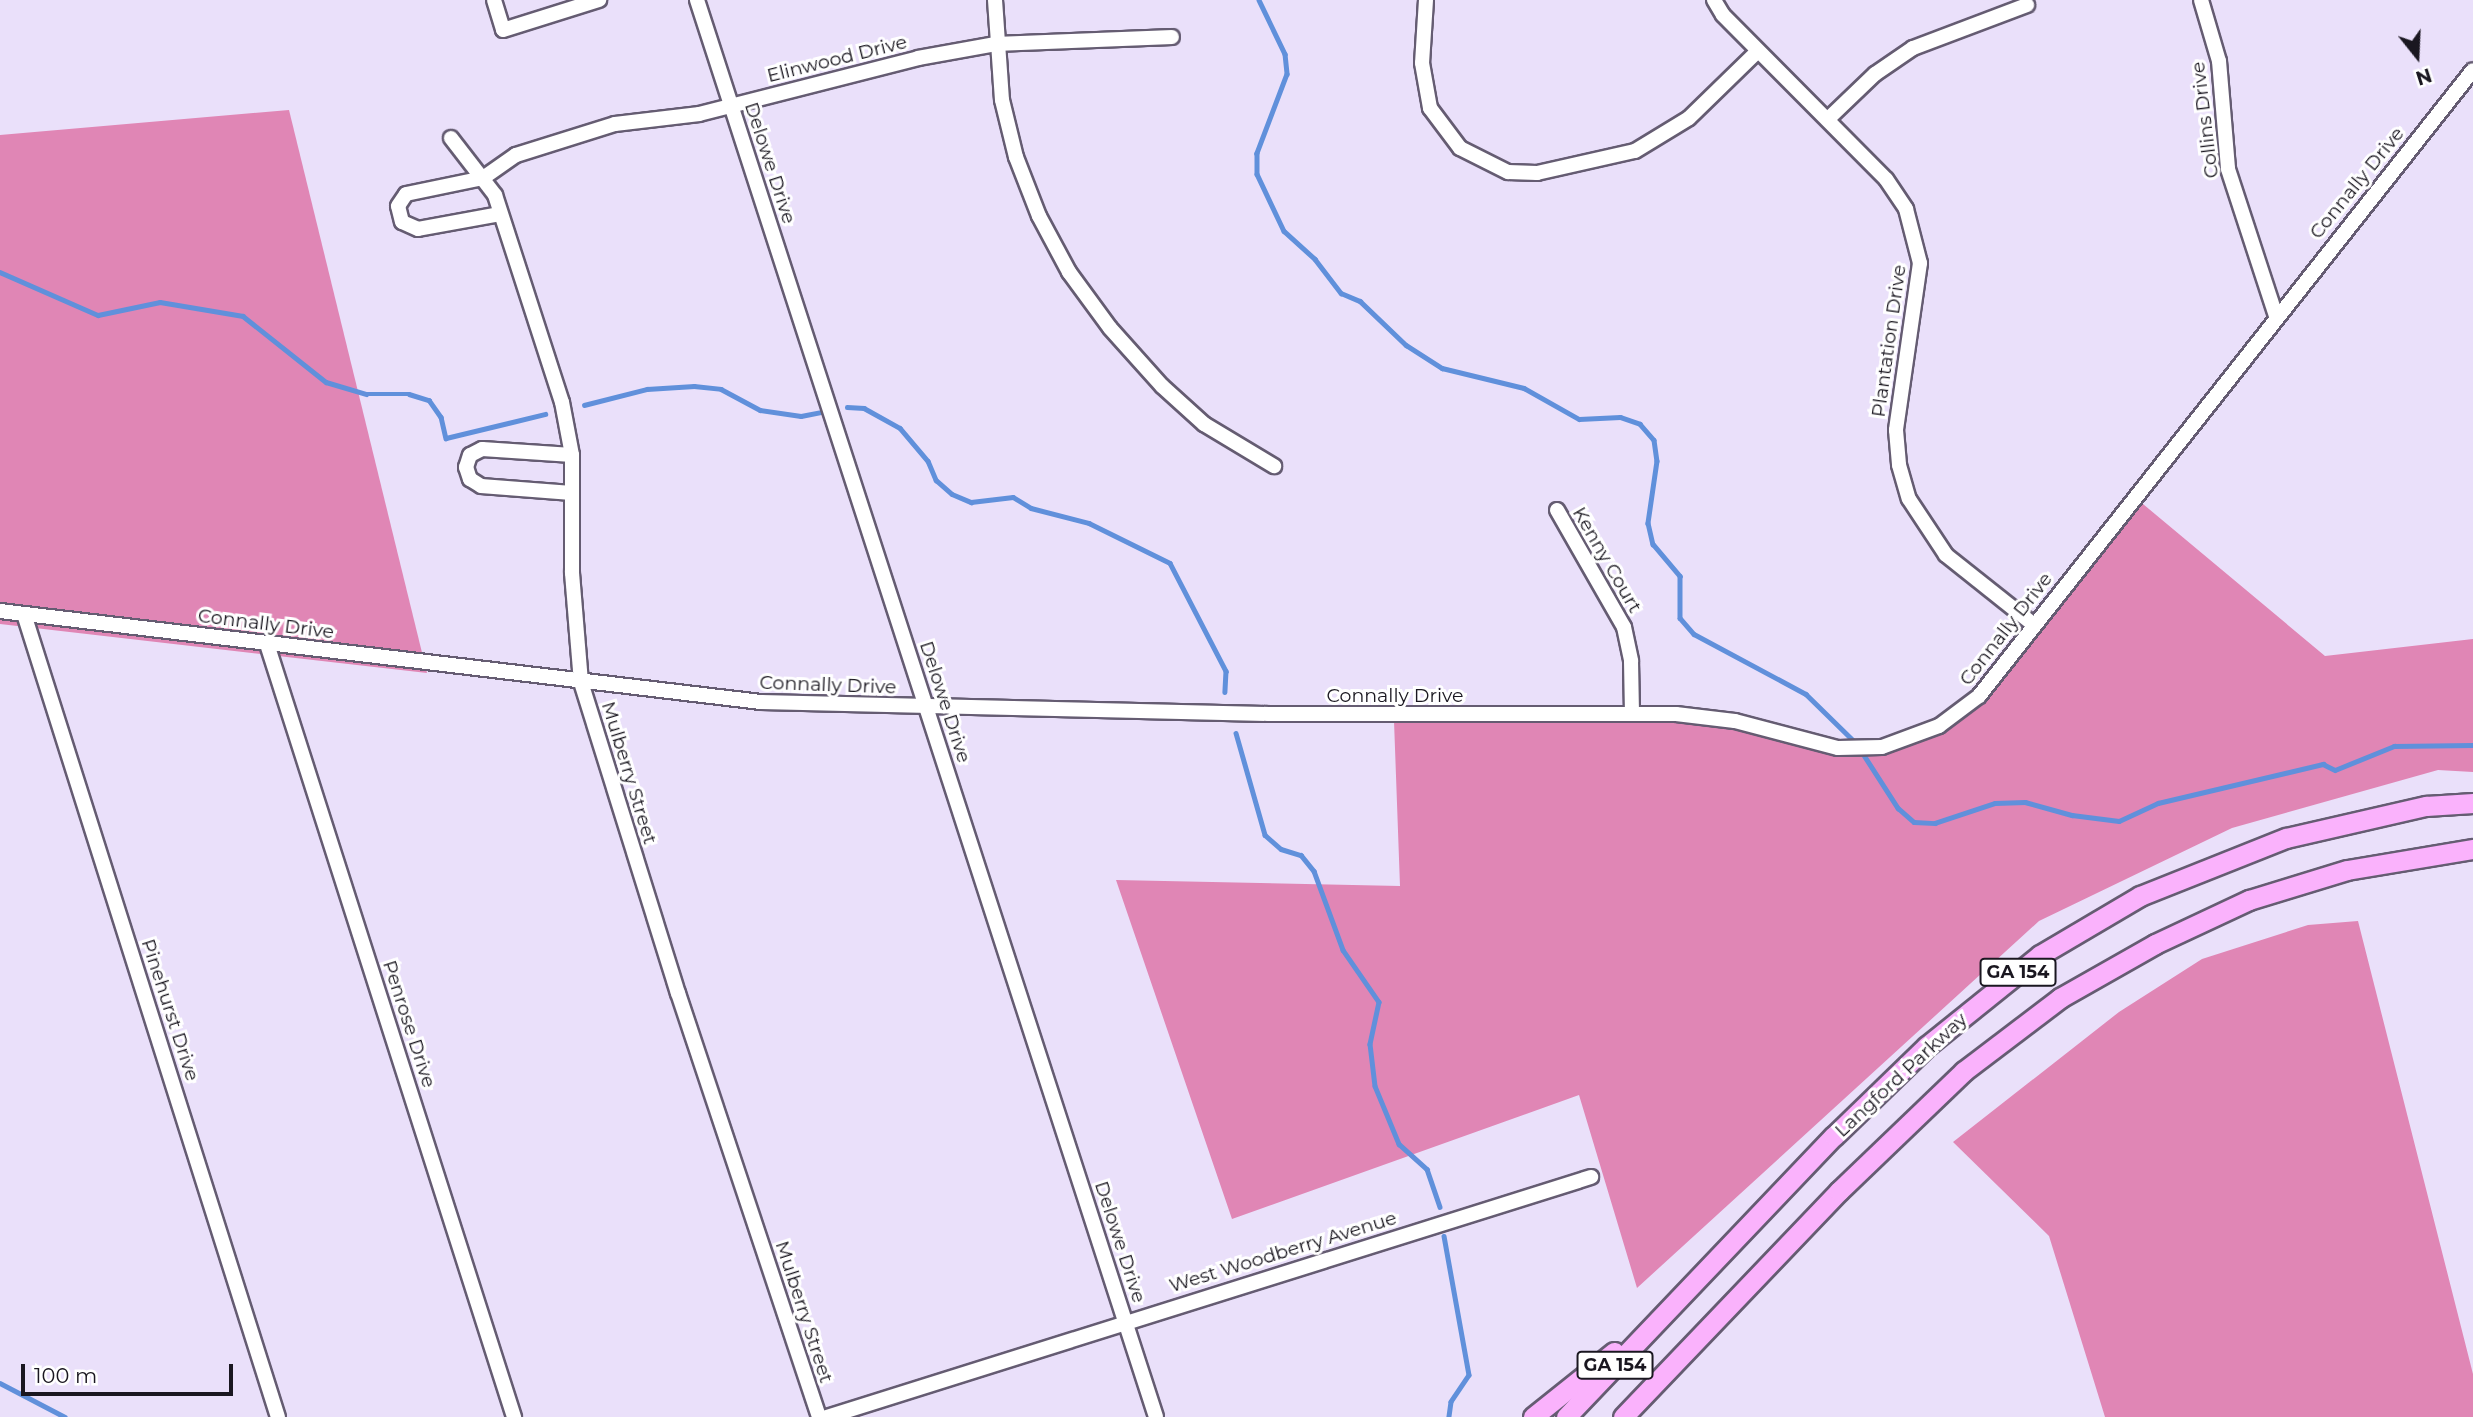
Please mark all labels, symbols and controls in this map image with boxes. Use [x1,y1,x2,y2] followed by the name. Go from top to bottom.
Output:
[2382,21,2452,91] north arrow
[765,31,909,87] street label: Elinwood Drive
[2187,60,2223,180] street label: Collins Drive
[2413,63,2435,90] text: N
[740,99,800,227] street label: Delowe Drive
[2305,123,2409,243] street label: Connally Drive
[1867,263,1911,419] street label: Plantation Drive
[1568,503,1646,617] street label: Kenny Court
[1955,568,2057,690] street label: Connally Drive
[197,604,335,644] street label: Connally Drive
[915,638,975,766] street label: Delowe Drive
[759,671,897,699] street label: Connally Drive
[1326,685,1464,707] street label: Connally Drive
[596,699,662,847] street label: Mulberry Street
[136,936,204,1084] street label: Pinehurst Drive
[378,957,440,1091] street label: Penrose Drive
[1980,958,2056,987] road number: GA 154
[1830,1008,1972,1142] street label: Langford Parkway
[1090,1178,1150,1306] street label: Delowe Drive
[1167,1207,1399,1297] street label: West Woodberry Avenue
[770,1238,838,1386] street label: Mulberry Street
[24,1350,236,1394] scale bar
[1576,1350,1654,1380] road number: GA 154
[34,1363,97,1388] text: 100 m

